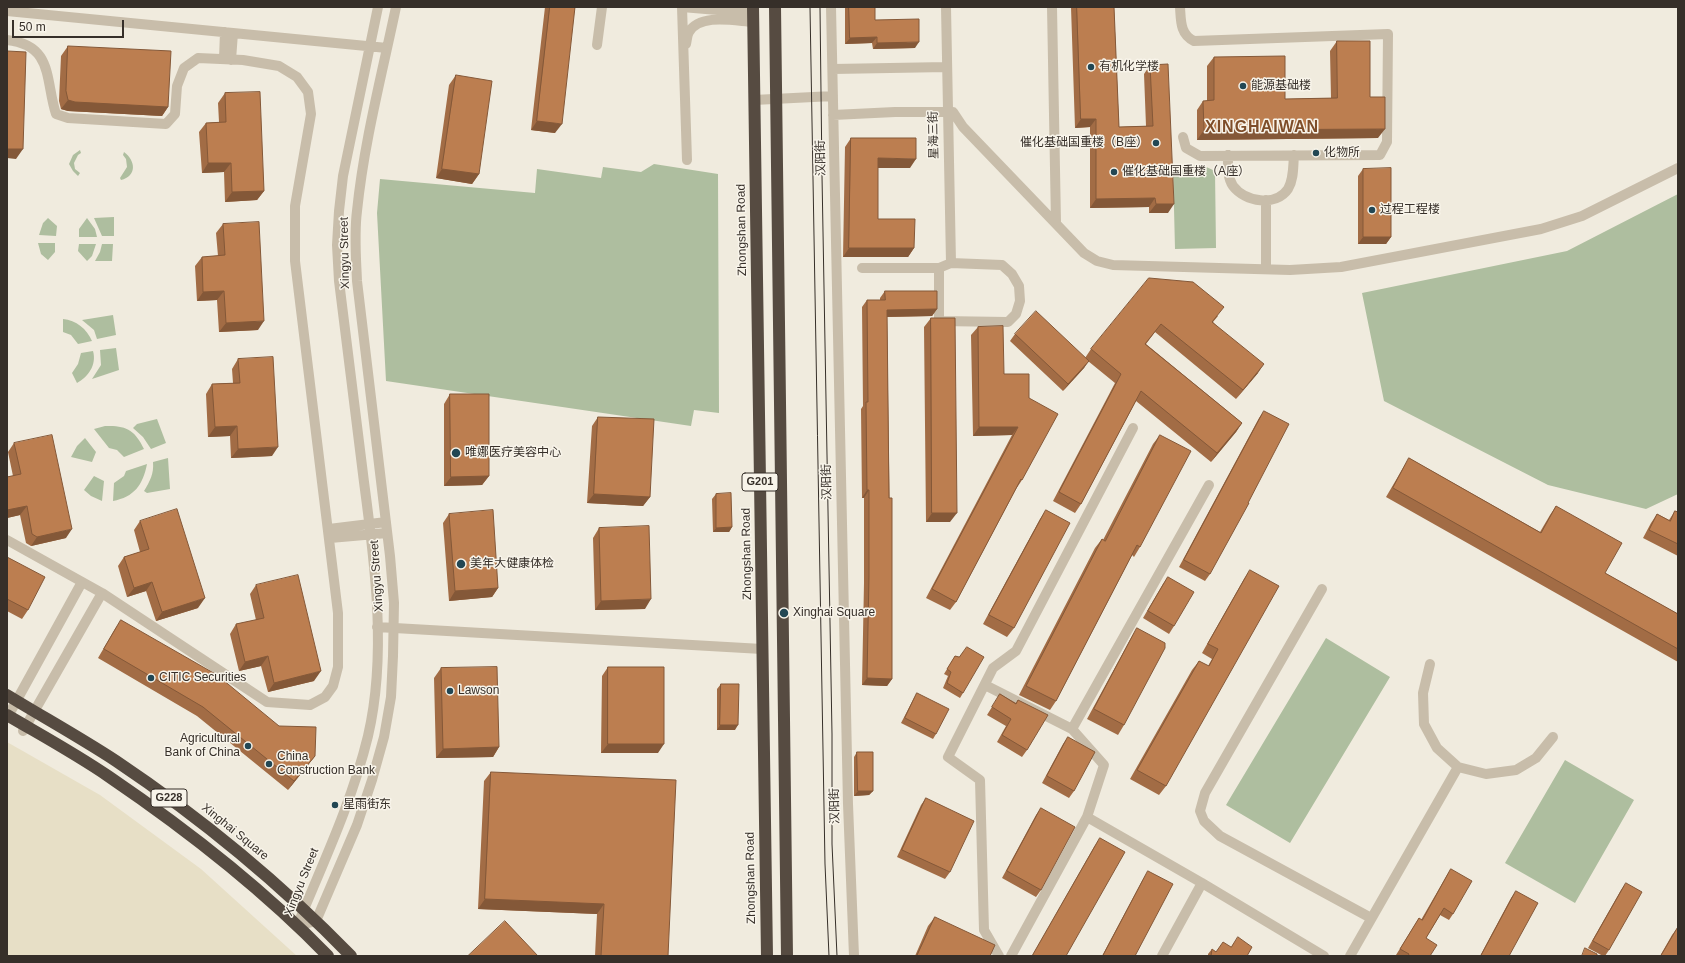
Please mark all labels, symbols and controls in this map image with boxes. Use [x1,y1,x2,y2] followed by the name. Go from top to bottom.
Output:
[14,12,126,38] scale bar
[19,20,46,34] text: 50 m
[1099,60,1159,74] place label: 有机化学楼
[1086,62,1096,72] marker: 有机化学楼
[1251,79,1311,93] place label: 能源基础楼
[1238,81,1248,91] marker: 能源基础楼
[926,111,942,159] street label: 星海三街
[1205,118,1319,138] district label: XINGHAIWAN
[1020,136,1148,150] place label: 催化基础国重楼（B座）
[1151,138,1161,148] marker: 催化基础国重楼（B座）
[813,140,829,176] street label: 汉阳街
[1324,146,1360,160] place label: 化物所
[1311,148,1321,158] marker: 化物所
[1122,165,1250,179] place label: 催化基础国重楼（A座）
[1109,167,1119,177] marker: 催化基础国重楼（A座）
[734,184,750,276] street label: Zhongshan Road
[1380,203,1440,217] place label: 过程工程楼
[1367,205,1377,215] marker: 过程工程楼
[337,217,353,289] street label: Xingyu Street
[465,446,561,460] place label: 唯娜医疗美容中心
[450,447,462,459] marker: 唯娜医疗美容中心
[819,464,835,500] street label: 汉阳街
[742,473,778,491] road number: G201
[739,508,755,600] street label: Zhongshan Road
[367,540,387,612] street label: Xingyu Street
[470,557,554,571] place label: 美年大健康体检
[455,558,467,570] marker: 美年大健康体检
[793,606,875,620] place label: Xinghai Square
[778,607,790,619] marker: Xinghai Square
[159,671,246,685] place label: CITIC Securities
[146,673,156,683] marker: CITIC Securities
[458,684,499,698] place label: Lawson
[445,686,455,696] marker: Lawson
[165,732,240,760] place label: Agricultural Bank of China
[243,741,253,751] marker: Agricultural Bank of China
[277,750,375,778] place label: China Construction Bank
[264,759,274,769] marker: China Construction Bank
[827,788,843,824] street label: 汉阳街
[151,789,187,807] road number: G228
[343,798,391,812] place label: 星雨街东
[330,800,340,810] marker: 星雨街东
[199,801,271,863] street label: Xinghai Square
[743,832,759,924] street label: Zhongshan Road
[282,846,322,918] street label: Xingyu Street

